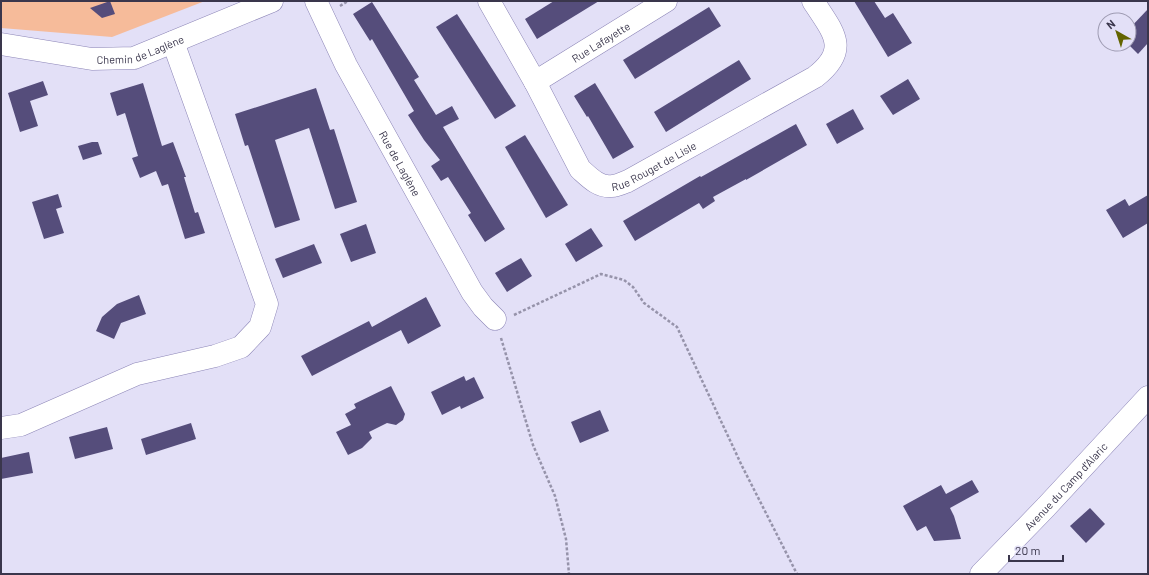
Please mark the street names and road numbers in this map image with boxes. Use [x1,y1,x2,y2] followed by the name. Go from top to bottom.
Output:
[569,18,632,64] street label: Rue Lafayette
[96,32,186,65] street label: Chemin de Laglène
[377,128,424,198] street label: Rue de Laglène
[610,138,698,193] street label: Rue Rouget de Lisle
[1021,439,1110,532] street label: Avenue du Camp d'Alaric

